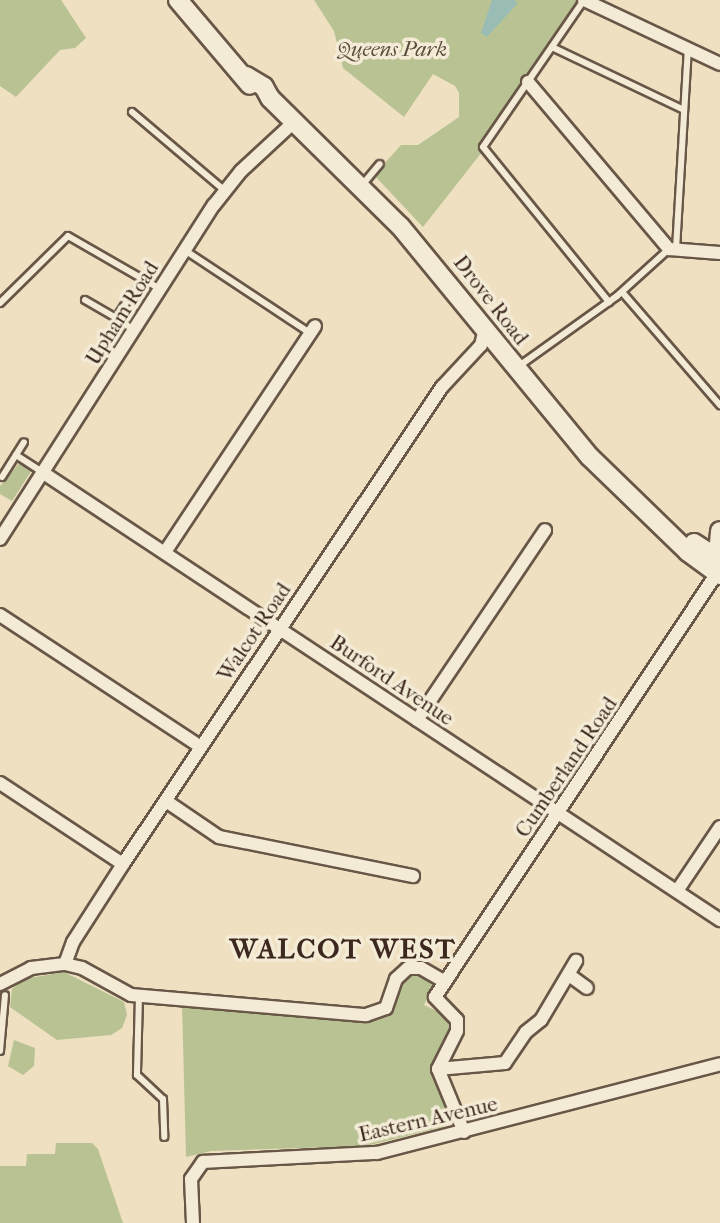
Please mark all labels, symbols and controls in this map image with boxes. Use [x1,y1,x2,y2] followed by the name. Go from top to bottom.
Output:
[337,36,447,62] park label: Queens Park
[448,250,534,350] street label: Drove Road
[80,256,164,370] street label: Upham Road
[212,578,296,686] street label: Walcot Road
[325,629,459,731] street label: Burford Avenue
[510,692,622,842] street label: Cumberland Road
[231,932,455,966] district label: WALCOT WEST
[356,1091,500,1147] street label: Eastern Avenue

